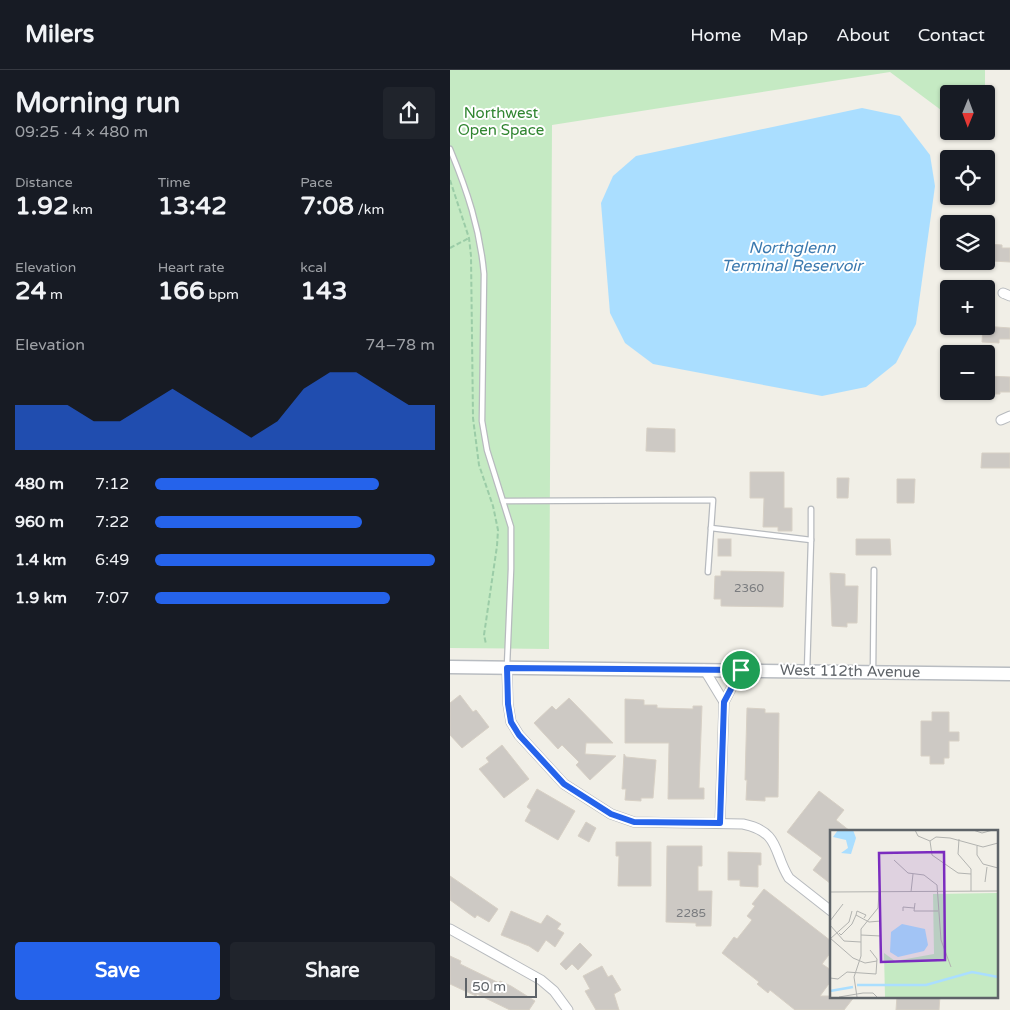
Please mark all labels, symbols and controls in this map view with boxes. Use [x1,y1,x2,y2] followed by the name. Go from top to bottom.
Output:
[25,20,94,49] text: Milers
[690,24,741,46] text: Home
[769,24,808,46] text: Map
[836,24,890,46] text: About
[918,24,985,46] text: Contact
[940,85,995,140] north arrow
[940,85,995,400] map controls
[15,86,180,120] text: Morning run
[383,87,435,139] button: share
[458,104,544,139] park label: Northwest Open Space
[15,122,148,142] text: 09:25 · 4 × 480 m
[940,150,995,205] button: locate
[15,174,73,191] text: Distance
[158,174,190,191] text: Time
[300,174,333,191] text: Pace
[15,191,69,221] text: 1.92
[158,191,227,221] text: 13:42
[300,191,354,221] text: 7:08
[69,201,93,218] text: km
[354,201,384,218] text: /km
[940,215,995,270] button: layers
[722,238,864,276] water label: Northglenn Terminal Reservoir
[15,259,76,276] text: Elevation
[158,259,224,276] text: Heart rate
[300,259,327,276] text: kcal
[15,276,46,306] text: 24
[158,276,205,306] text: 166
[300,276,347,306] text: 143
[940,280,995,335] button: +
[46,286,63,303] text: m
[205,286,239,303] text: bpm
[15,335,85,355] text: Elevation
[365,335,435,355] text: 74–78 m
[940,345,995,400] button: −
[15,474,64,494] text: 480 m
[95,474,129,494] text: 7:12
[15,512,64,532] text: 960 m
[95,512,129,532] text: 7:22
[15,550,67,570] text: 1.4 km
[95,550,129,570] text: 6:49
[734,581,765,595] house number: 2360
[15,588,67,608] text: 1.9 km
[95,588,129,608] text: 7:07
[720,649,762,691] pin
[727,656,755,684] icon: arrive
[780,661,920,681] street label: West 112th Avenue
[830,830,998,998] inset map
[676,906,706,920] house number: 2285
[15,942,220,1000] button: Save
[230,942,435,1000] button: Share
[465,975,538,998] scale bar
[472,978,506,995] text: 50 m

